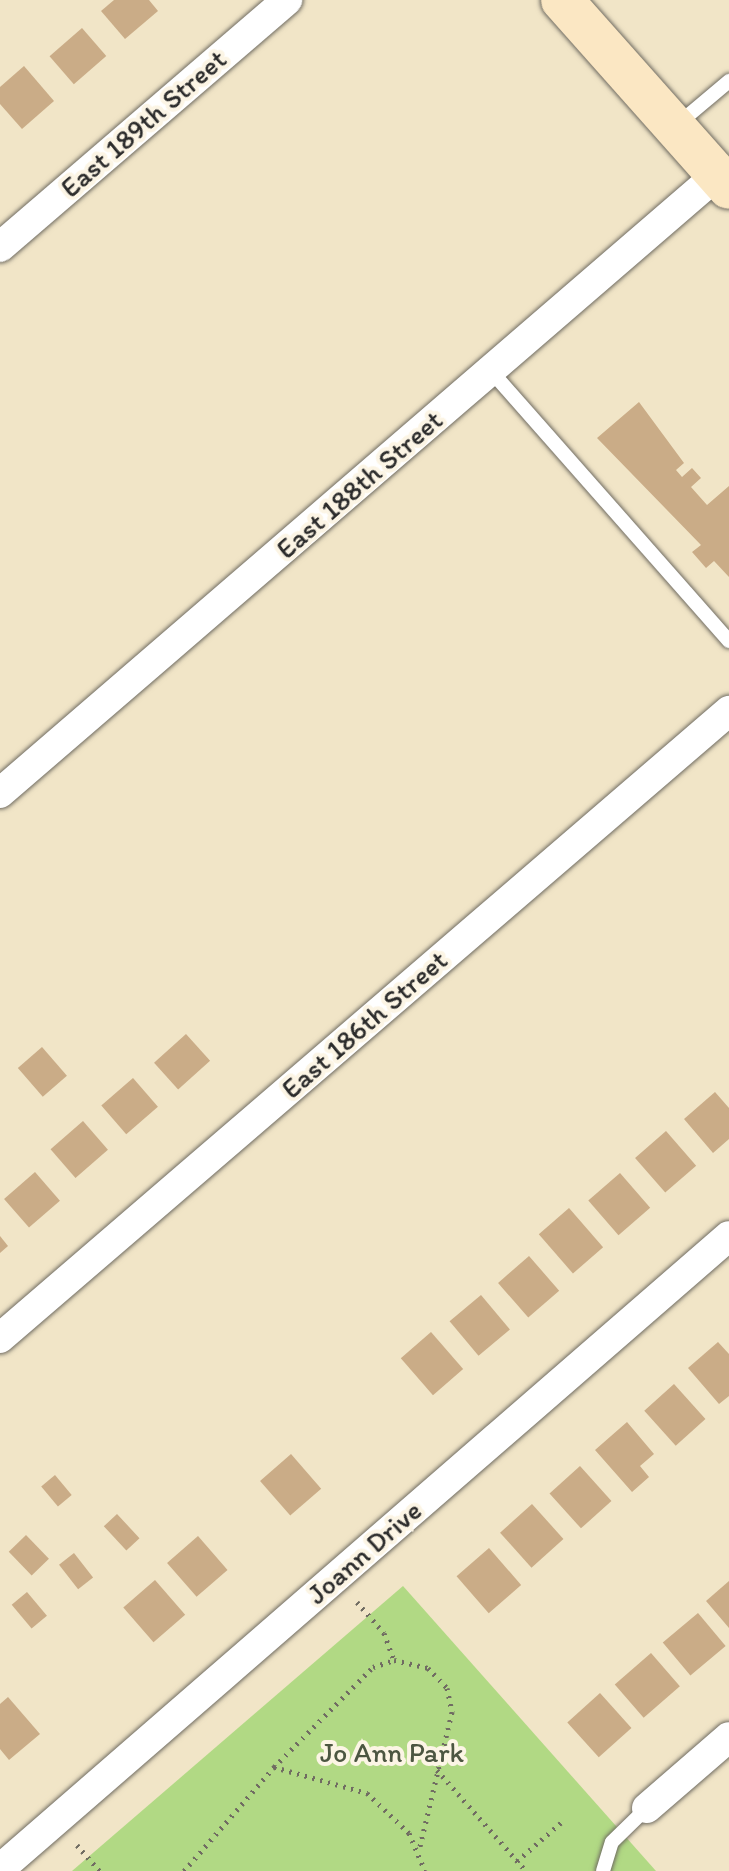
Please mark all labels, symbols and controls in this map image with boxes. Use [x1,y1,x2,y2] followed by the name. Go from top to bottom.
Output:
[54,42,232,204] street label: East 189th Street
[269,403,449,565] street label: East 188th Street
[275,943,453,1105] street label: East 186th Street
[300,1493,428,1611] street label: Joann Drive
[320,1735,464,1769] park label: Jo Ann Park

